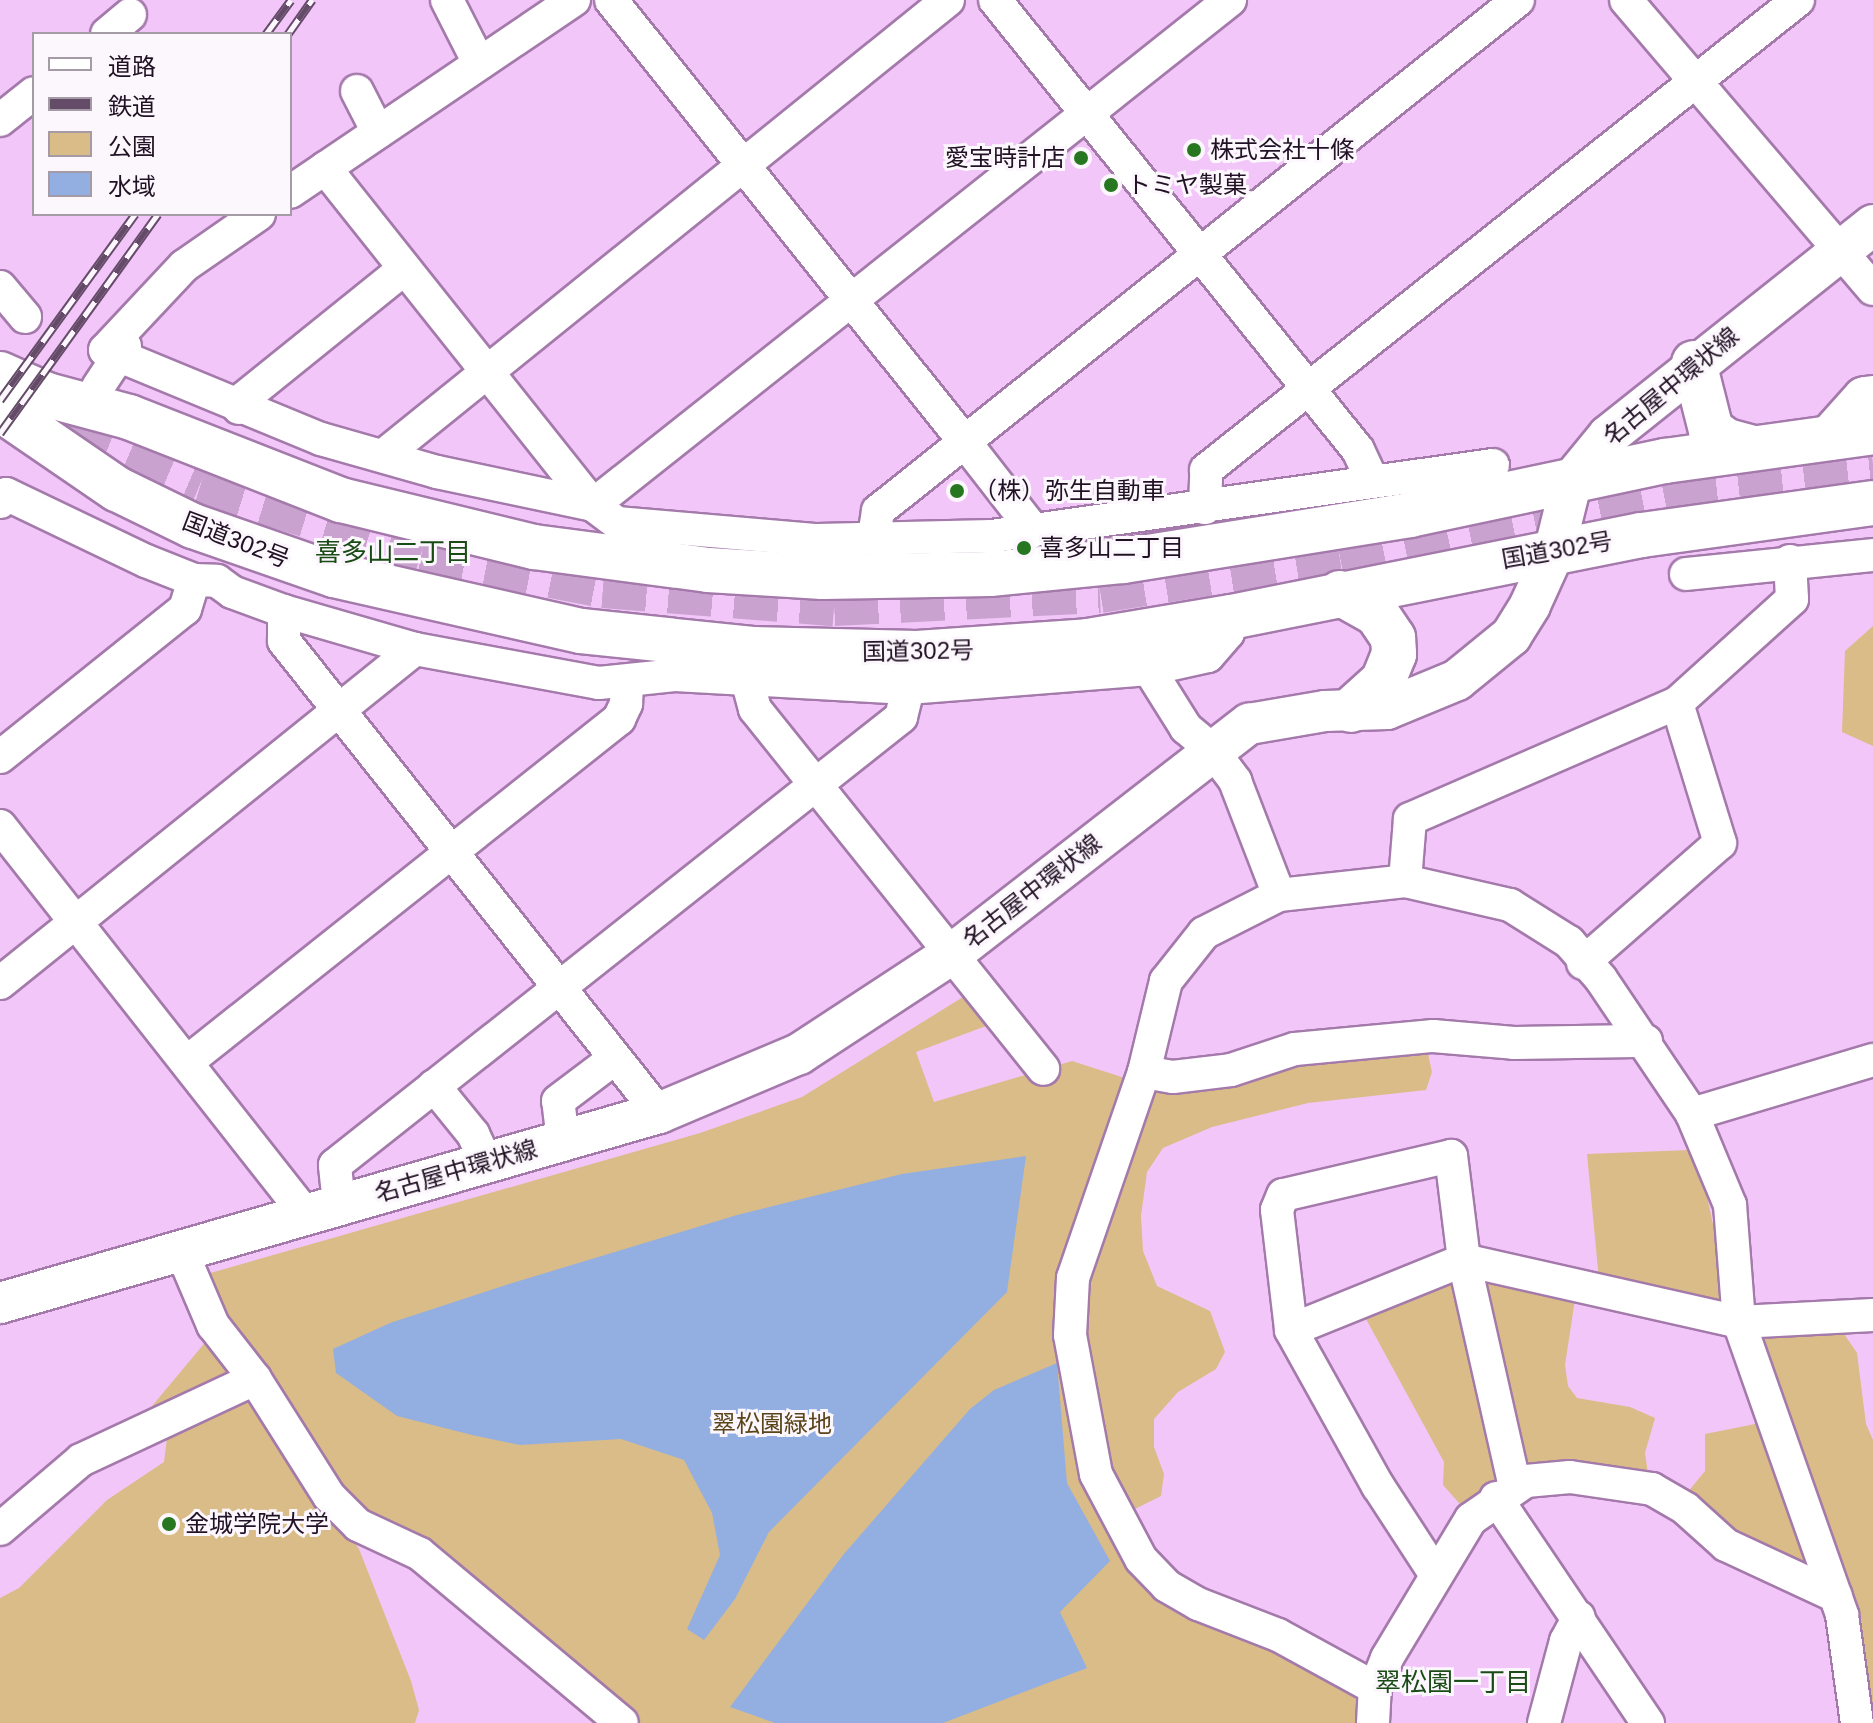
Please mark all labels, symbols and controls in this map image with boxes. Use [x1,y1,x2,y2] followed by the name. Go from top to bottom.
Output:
[32,32,292,216] legend
[108,53,156,80] text: 道路
[108,93,156,120] text: 鉄道
[108,133,156,160] text: 公園
[1210,136,1354,164] place label: 株式会社十條
[1185,141,1203,159] marker: 株式会社十條
[945,144,1065,172] place label: 愛宝時計店
[1072,149,1090,167] marker: 愛宝時計店
[1127,171,1247,199] place label: トミヤ製菓
[108,173,156,200] text: 水域
[1102,176,1120,194] marker: トミヤ製菓
[1597,321,1745,451] street label: 名古屋中環状線
[973,477,1165,505] place label: （株）弥生自動車
[948,482,966,500] marker: （株）弥生自動車
[179,506,293,574] street label: 国道302号
[1499,526,1615,574] street label: 国道302号
[1040,534,1184,562] place label: 喜多山二丁目
[315,537,471,569] district label: 喜多山二丁目
[1015,539,1033,557] marker: 喜多山二丁目
[862,636,974,666] street label: 国道302号
[957,828,1107,954] street label: 名古屋中環状線
[371,1134,541,1208] street label: 名古屋中環状線
[712,1410,832,1438] park label: 翠松園緑地
[185,1510,329,1538] place label: 金城学院大学
[160,1515,178,1533] marker: 金城学院大学
[1375,1667,1531,1699] district label: 翠松園一丁目

